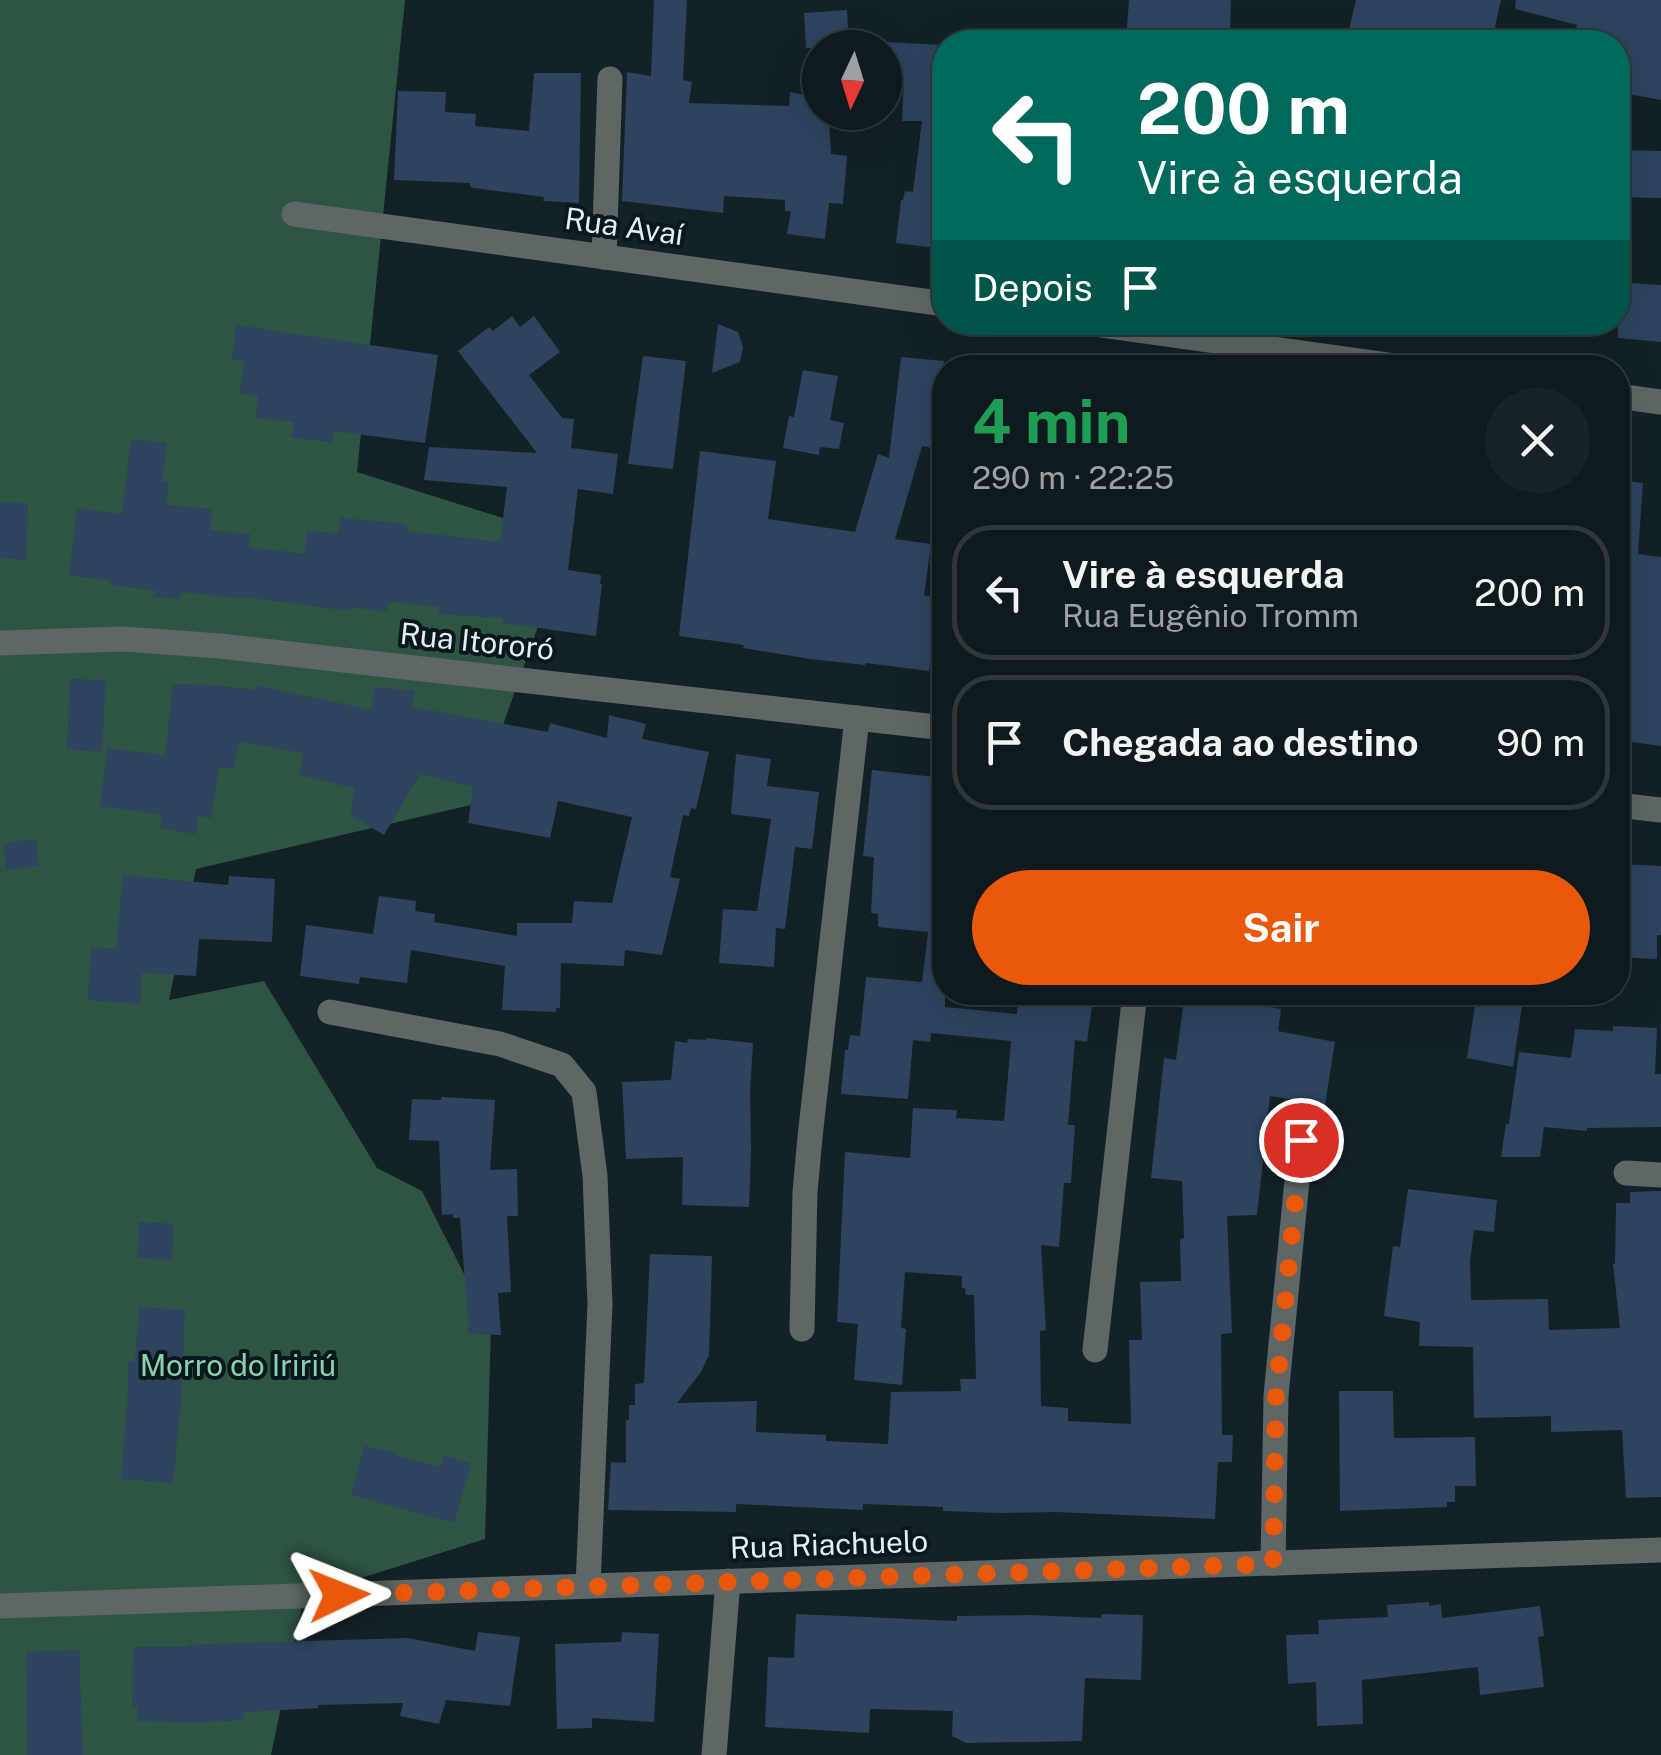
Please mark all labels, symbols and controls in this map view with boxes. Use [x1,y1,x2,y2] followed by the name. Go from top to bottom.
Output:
[802,30,902,130] north arrow
[802,30,902,130] map controls
[1137,67,1350,150] text: 200 m
[972,70,1102,200] icon: left
[1137,151,1463,204] text: Vire à esquerda
[562,200,687,252] street label: Rua Avaí
[1113,260,1168,315] icon: arrive
[972,265,1093,310] text: Depois
[972,386,1130,457] text: 4 min
[1485,388,1590,493] button: close
[972,459,1174,496] text: 290 m · 22:25
[1062,552,1345,597] text: Vire à esquerda
[977,565,1032,620] icon: left
[1474,570,1585,615] text: 200 m
[1062,597,1359,634] text: Rua Eugênio Tromm
[398,615,556,667] street label: Rua Itororó
[977,715,1032,770] icon: arrive
[1062,720,1419,765] text: Chegada ao destino
[1496,720,1585,765] text: 90 m
[972,870,1590,985] button: Sair
[1259,1098,1344,1183] pin
[1274,1113,1329,1168] icon: arrive
[140,1347,336,1383] park label: Morro do Iririú
[729,1523,929,1565] street label: Rua Riachuelo
[287,1543,391,1647] position arrow

